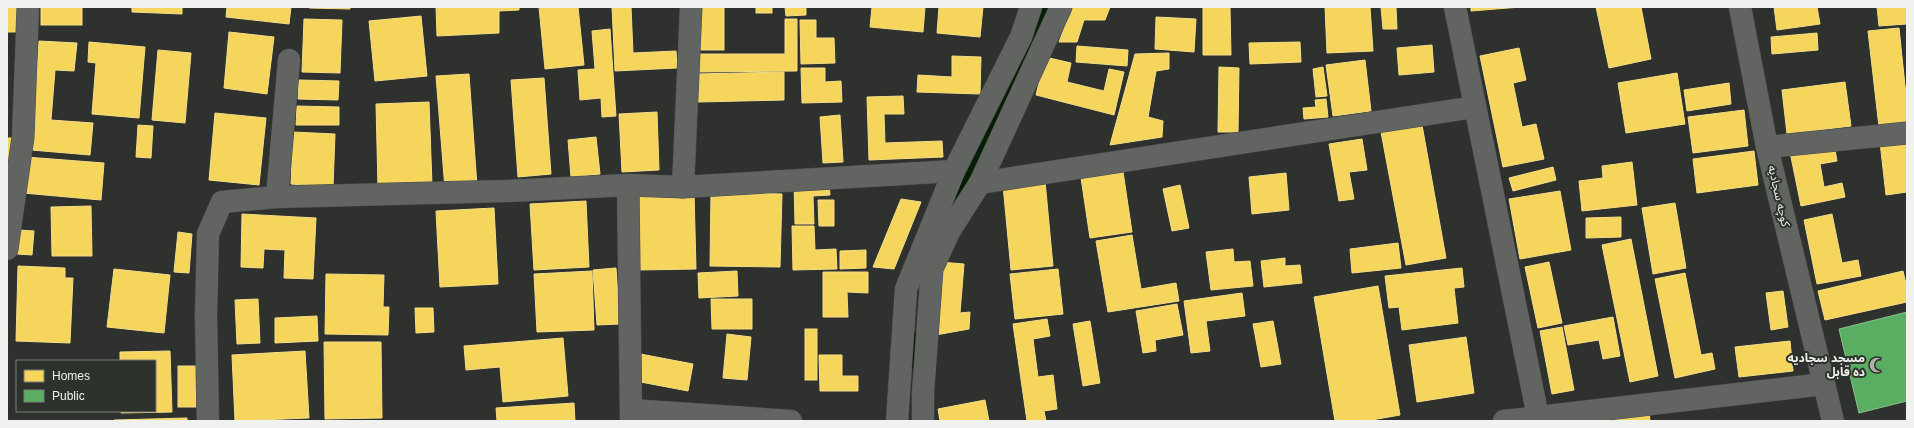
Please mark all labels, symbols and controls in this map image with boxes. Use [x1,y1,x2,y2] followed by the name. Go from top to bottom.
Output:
[1764,164,1793,229] street label: کوچه سجادیه
[1788,351,1865,379] place label: مسجد سجادیه ده قابل
[1868,356,1886,374] mosque icon: مسجد سجادیه ده قابل
[16,360,156,412] legend
[52,369,90,383] text: Homes
[52,389,85,403] text: Public

